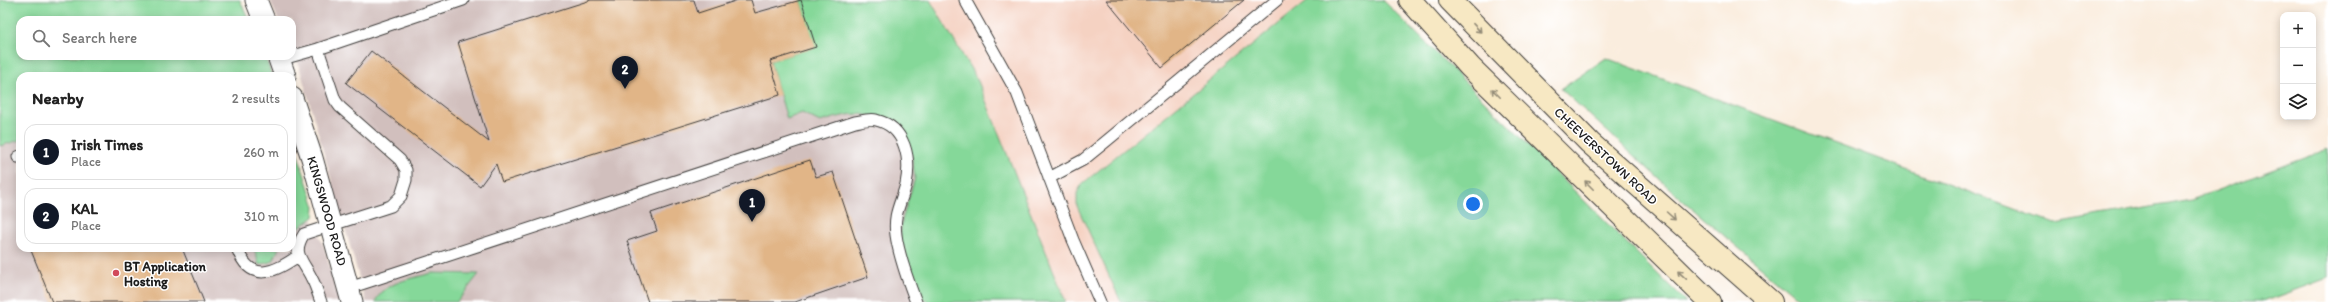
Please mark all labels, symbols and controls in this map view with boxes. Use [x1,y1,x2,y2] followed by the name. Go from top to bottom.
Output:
[2280,12,2316,120] map controls
[2280,12,2316,48] button: +
[16,16,296,60] search box
[1472,23,1481,33] one-way arrow
[30,27,52,49] icon: search
[62,29,137,47] text: Search here
[2280,48,2316,84] button: −
[612,56,638,89] pin: 2
[2280,84,2316,120] button: layers
[32,88,84,108] text: Nearby
[1491,88,1501,98] one-way arrow
[232,91,280,106] text: 2 results
[1551,104,1661,208] street label: CHEEVERSTOWN ROAD
[71,136,143,154] text: Irish Times
[43,145,49,160] text: 1
[243,145,279,160] text: 260 m
[71,154,101,169] text: Place
[304,154,350,268] street label: KINGSWOOD ROAD
[1584,180,1594,190] one-way arrow
[739,189,765,222] pin: 1
[1463,194,1483,214] your location
[71,200,98,218] text: KAL
[43,209,49,224] text: 2
[244,209,279,224] text: 310 m
[1665,211,1676,220] one-way arrow
[71,218,101,233] text: Place
[124,259,207,290] place label: BT Application Hosting
[111,268,121,278] marker: BT Application Hosting
[1677,270,1687,280] one-way arrow

